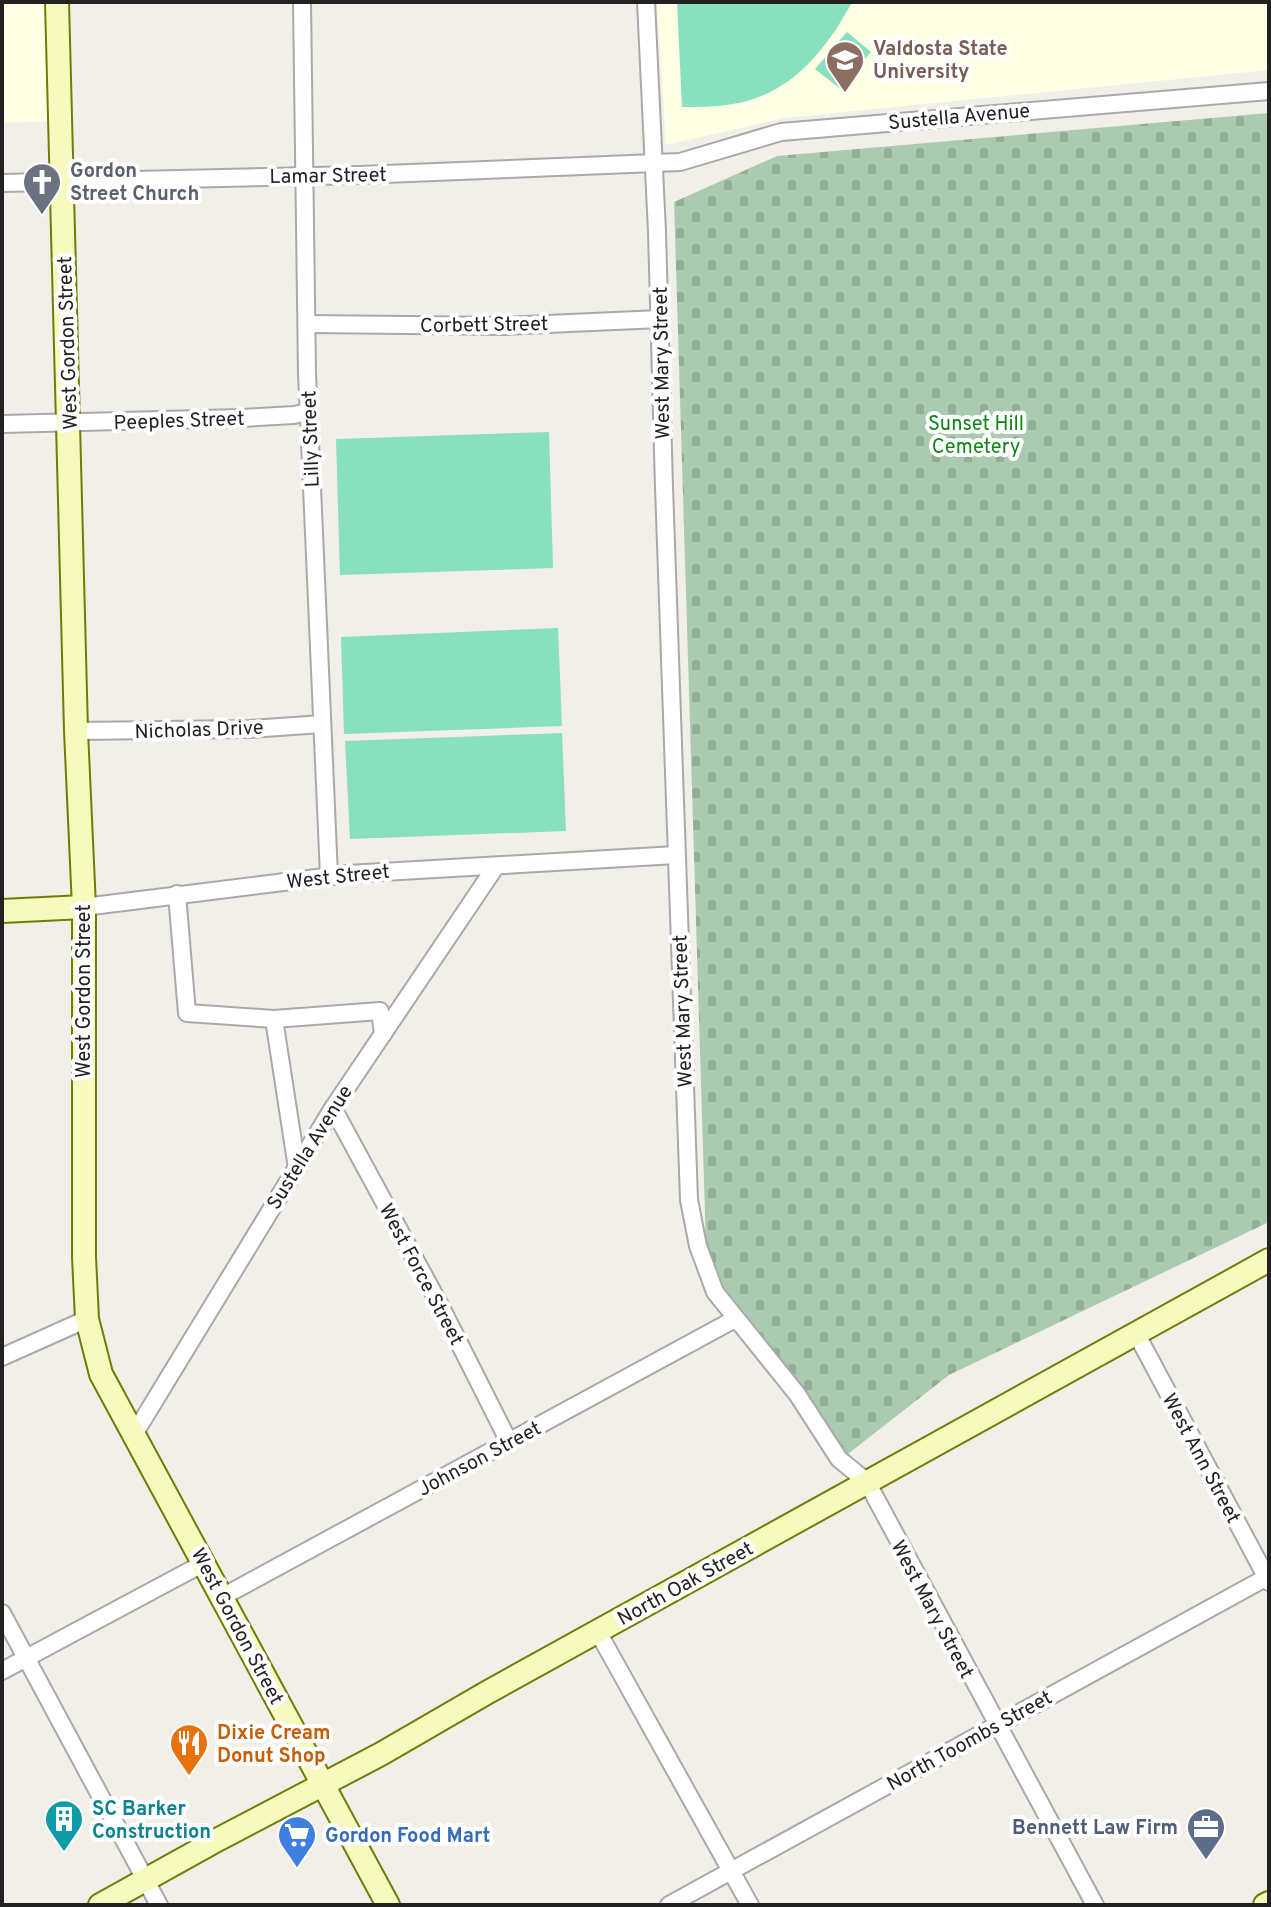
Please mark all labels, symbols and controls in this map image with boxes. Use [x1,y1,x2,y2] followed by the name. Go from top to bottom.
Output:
[873,37,1008,86] place label: Valdosta State University
[824,39,866,94] school or university icon: Valdosta State University
[887,99,1031,137] street label: Sustella Avenue
[70,159,199,208] place label: Gordon Street Church
[21,161,63,216] church icon: Gordon Street Church
[269,163,387,191] street label: Lamar Street
[53,256,85,430] street label: West Gordon Street
[649,286,677,440] street label: West Mary Street
[420,312,548,340] street label: Corbett Street
[297,390,327,488] street label: Lilly Street
[113,407,245,437] street label: Peeples Street
[928,412,1024,461] park label: Sunset Hill Cemetery
[134,716,264,746] street label: Nicholas Drive
[285,860,391,896] street label: West Street
[72,904,98,1078] street label: West Gordon Street
[668,934,700,1088] street label: West Mary Street
[262,1081,359,1215] street label: Sustella Avenue
[372,1199,469,1350] street label: West Force Street
[1155,1389,1245,1528] street label: West Ann Street
[414,1416,546,1503] street label: Johnson Street
[884,1536,979,1684] street label: West Mary Street
[613,1537,759,1633] street label: North Oak Street
[184,1544,289,1710] street label: West Gordon Street
[883,1685,1057,1798] street label: North Toombs Street
[217,1721,331,1770] place label: Dixie Cream Donut Shop
[168,1722,210,1777] restaurant icon: Dixie Cream Donut Shop
[92,1797,211,1846] place label: SC Barker Construction
[43,1798,85,1853] building icon: SC Barker Construction
[1185,1806,1227,1861] office icon: Bennett Law Firm
[276,1814,318,1869] supermarket icon: Gordon Food Mart
[1012,1816,1178,1842] place label: Bennett Law Firm
[325,1824,490,1850] place label: Gordon Food Mart

